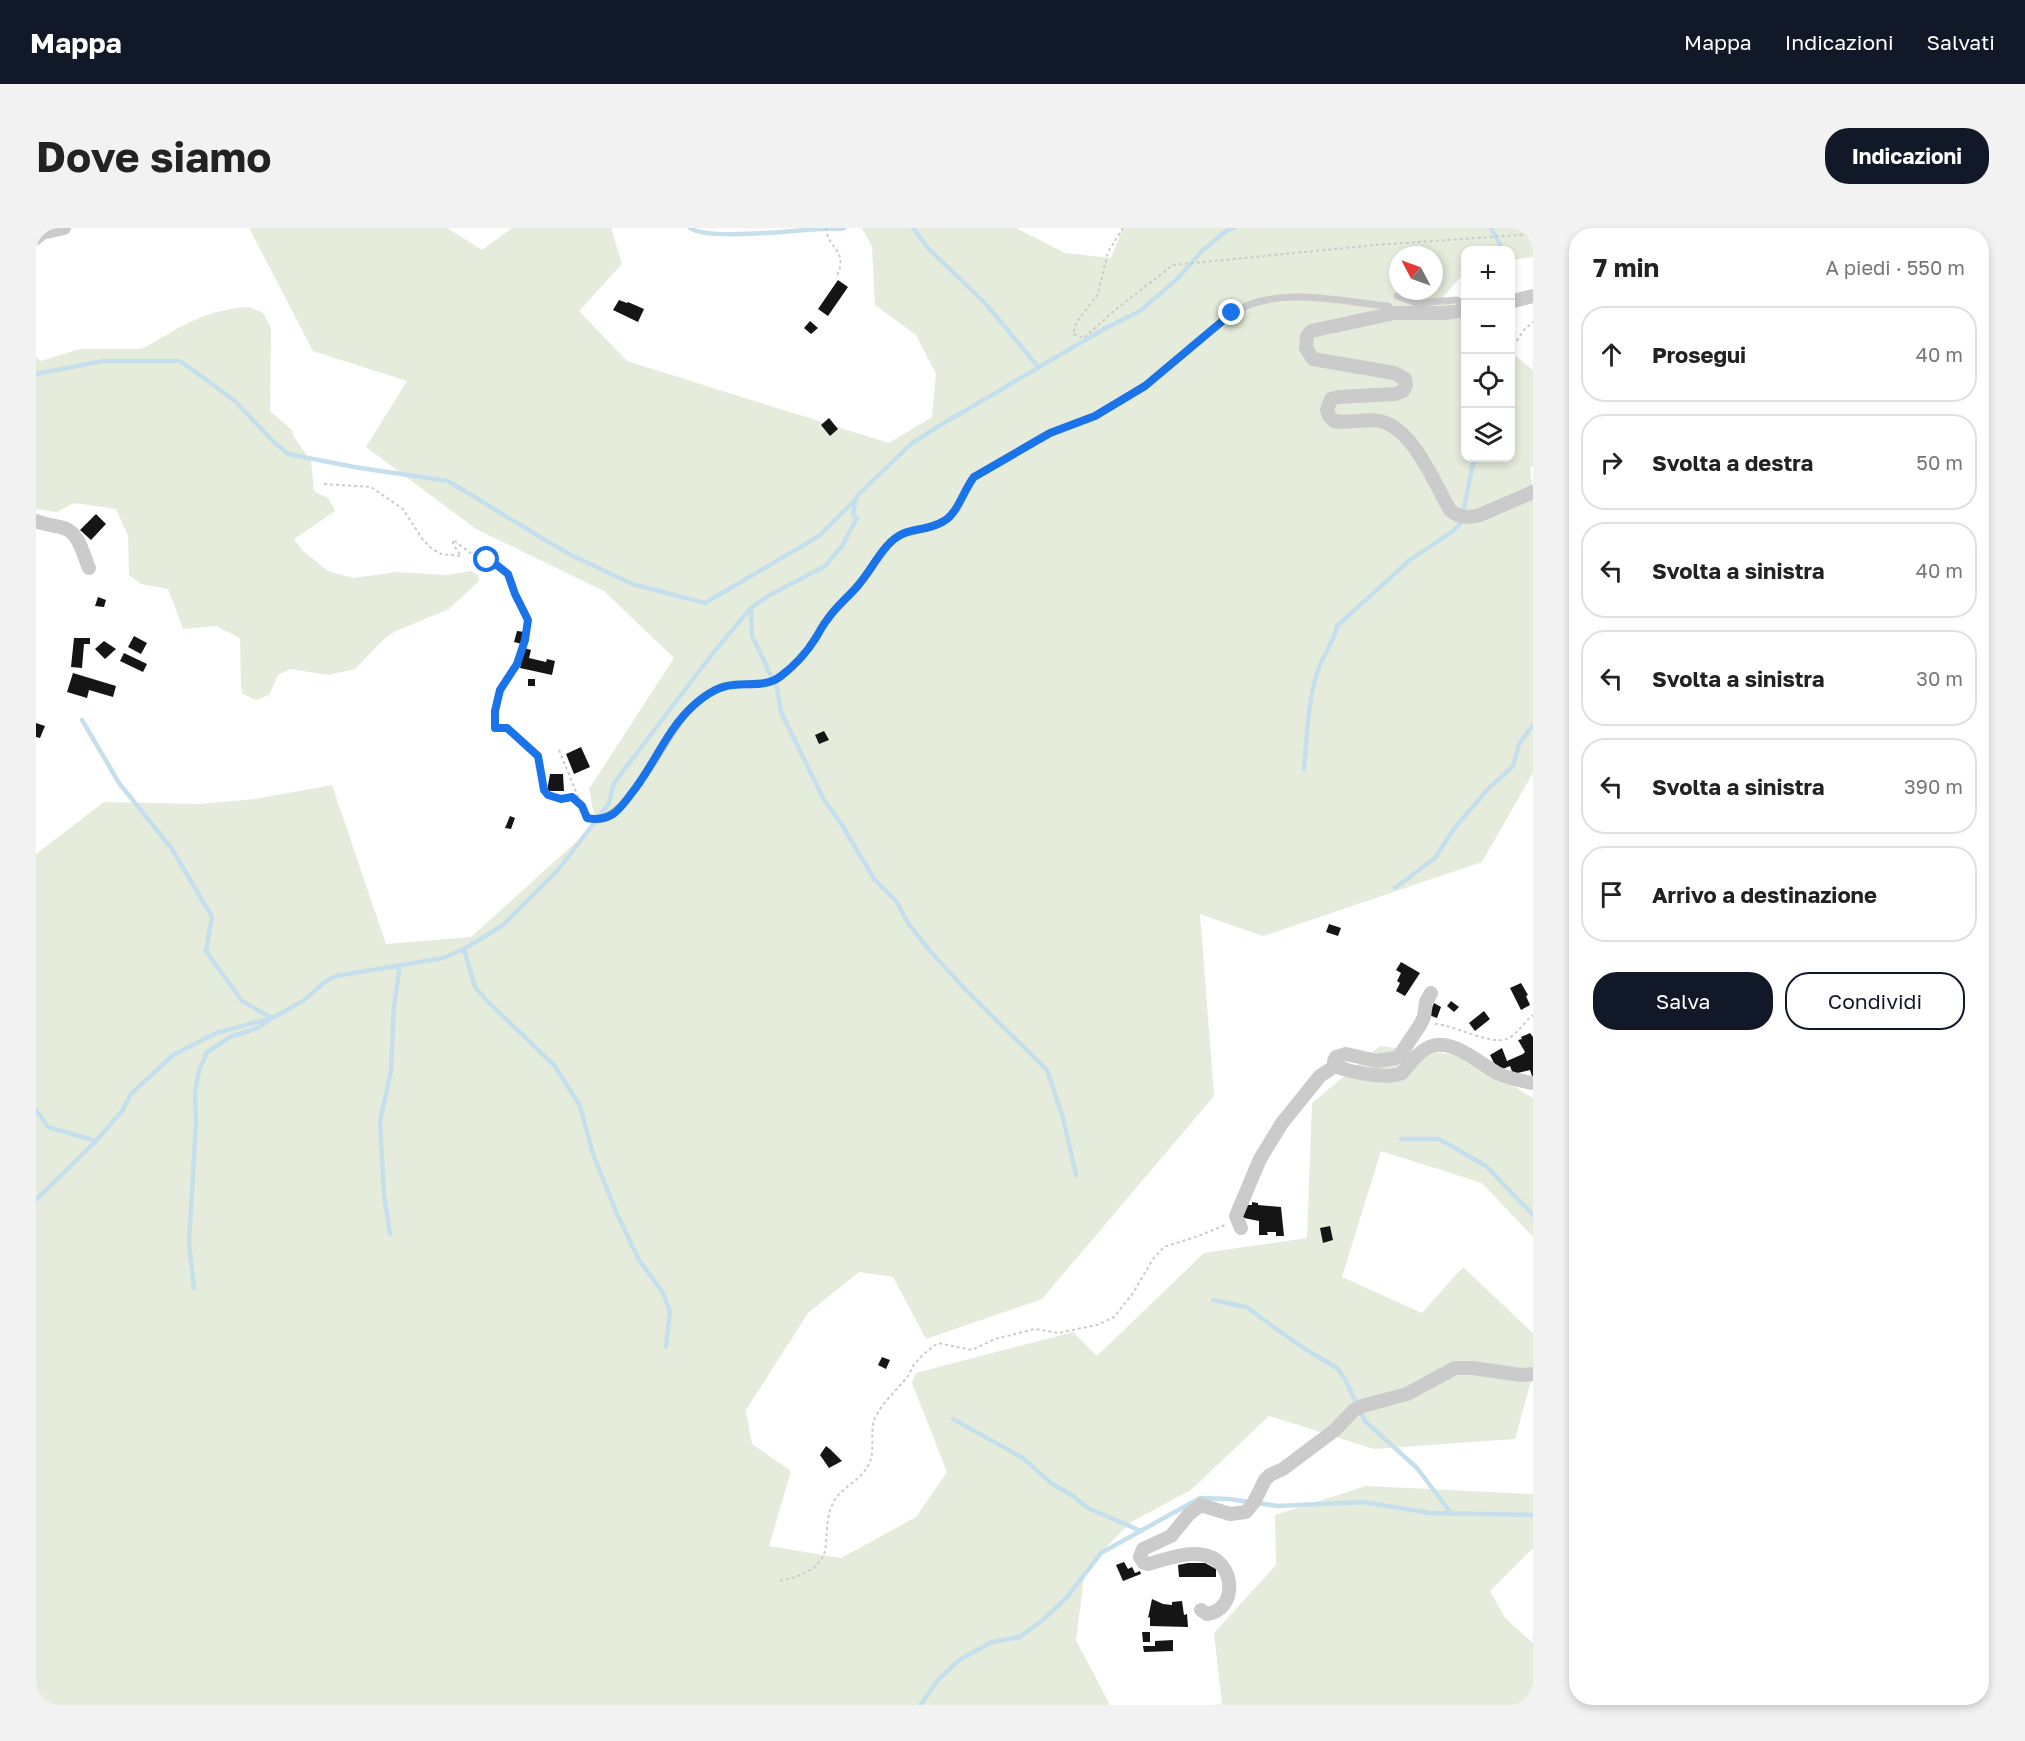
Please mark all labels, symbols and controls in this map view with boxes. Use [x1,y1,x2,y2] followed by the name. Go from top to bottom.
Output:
[30,26,122,59] text: Mappa
[1684,29,1752,55] text: Mappa
[1785,29,1894,55] text: Indicazioni
[1927,29,1995,55] text: Salvati
[1825,128,1989,184] button: Indicazioni
[36,131,271,181] text: Dove siamo
[1389,246,1443,300] north arrow
[1461,246,1515,462] map controls
[1461,246,1515,300] button: +
[1593,252,1659,283] text: 7 min
[1825,255,1965,279] text: A piedi · 550 m
[1218,299,1244,325] route end
[1461,300,1515,354] button: −
[1595,338,1628,371] icon: ahead
[1652,341,1746,368] text: Prosegui
[1916,342,1963,366] text: 40 m
[1461,354,1515,408] button: locate
[1461,408,1515,462] button: layers
[1595,446,1628,479] icon: right
[1652,449,1813,476] text: Svolta a destra
[1916,450,1963,474] text: 50 m
[473,546,499,572] route start
[1595,554,1628,587] icon: left
[1652,557,1824,584] text: Svolta a sinistra
[1916,558,1963,582] text: 40 m
[1595,662,1628,695] icon: left
[1652,665,1824,692] text: Svolta a sinistra
[1916,666,1963,690] text: 30 m
[1595,770,1628,803] icon: left
[1652,773,1824,800] text: Svolta a sinistra
[1904,774,1963,798] text: 390 m
[1595,878,1628,911] icon: arrive
[1652,881,1877,908] text: Arrivo a destinazione
[1593,972,1773,1030] button: Salva
[1785,972,1965,1030] button: Condividi

